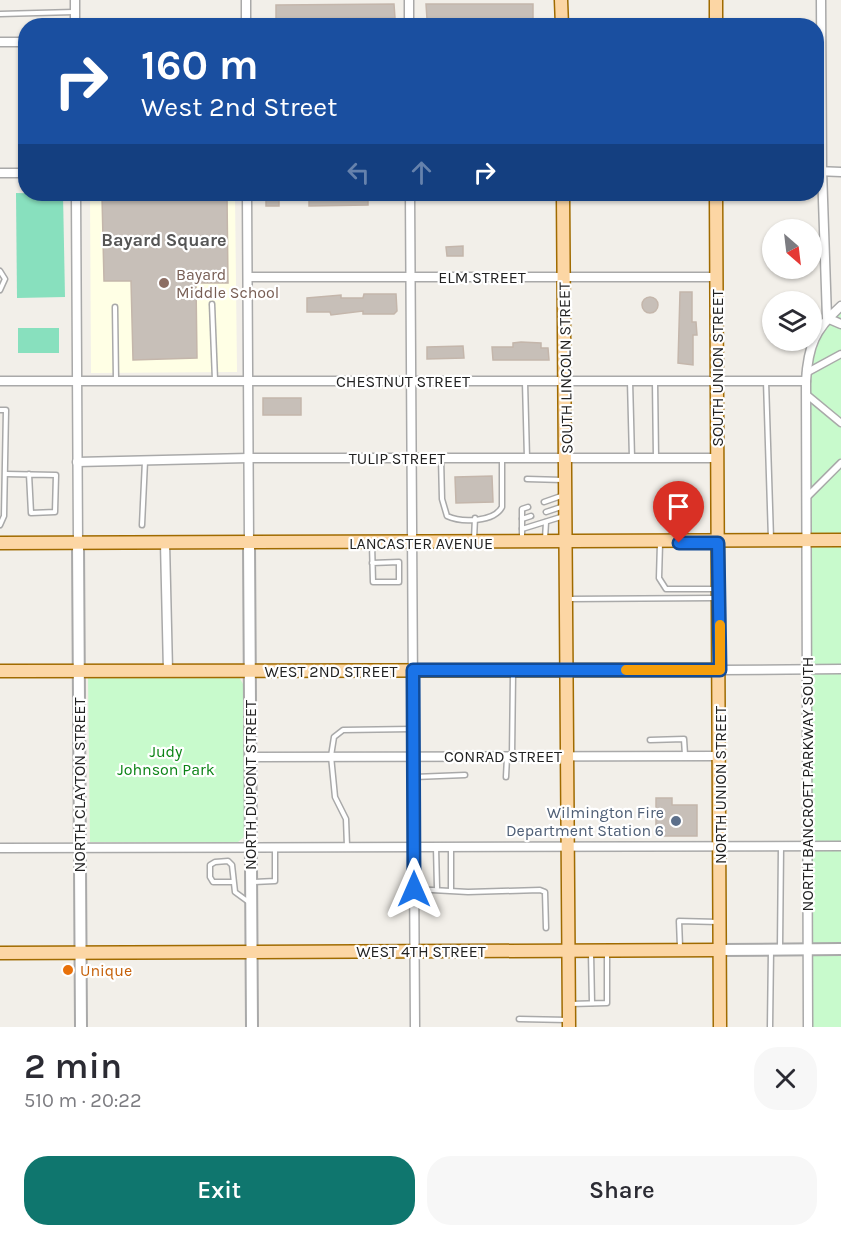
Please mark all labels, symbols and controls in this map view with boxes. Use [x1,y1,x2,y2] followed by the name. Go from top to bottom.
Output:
[141,40,259,90] text: 160 m
[42,42,120,120] icon: right
[141,91,337,123] text: West 2nd Street
[342,156,375,189] icon: left
[405,156,438,189] icon: ahead
[468,156,501,189] icon: right
[762,219,822,279] north arrow
[762,219,822,351] map controls
[101,229,227,251] district label: Bayard Square
[176,265,279,302] place label: Bayard Middle School
[438,268,526,287] street label: ELM STREET
[157,276,171,290] marker: Bayard Middle School
[555,282,576,454] street label: SOUTH LINCOLN STREET
[708,289,727,447] street label: SOUTH UNION STREET
[762,291,822,351] button: layers
[336,372,470,391] street label: CHESTNUT STREET
[349,449,445,468] street label: TULIP STREET
[653,481,704,543] pin
[662,490,695,523] icon: arrive
[349,534,493,553] street label: LANCASTER AVENUE
[798,656,817,912] street label: NORTH BANCROFT PARKWAY SOUTH
[265,662,397,681] street label: WEST 2ND STREET
[70,698,89,872] street label: NORTH CLAYTON STREET
[241,700,260,870] street label: NORTH DUPONT STREET
[711,706,730,864] street label: NORTH UNION STREET
[117,742,215,779] park label: Judy Johnson Park
[444,747,562,766] street label: CONRAD STREET
[506,803,664,840] place label: Wilmington Fire Department Station 6
[669,814,683,828] marker: Wilmington Fire Department Station 6
[382,857,446,921] position arrow
[356,942,486,961] street label: WEST 4TH STREET
[80,961,132,980] place label: Unique
[61,963,75,977] marker: Unique
[24,1045,122,1087] text: 2 min
[754,1047,817,1110] button: close
[24,1089,142,1112] text: 510 m · 20:22
[24,1156,415,1225] button: Exit
[427,1156,817,1225] button: Share

